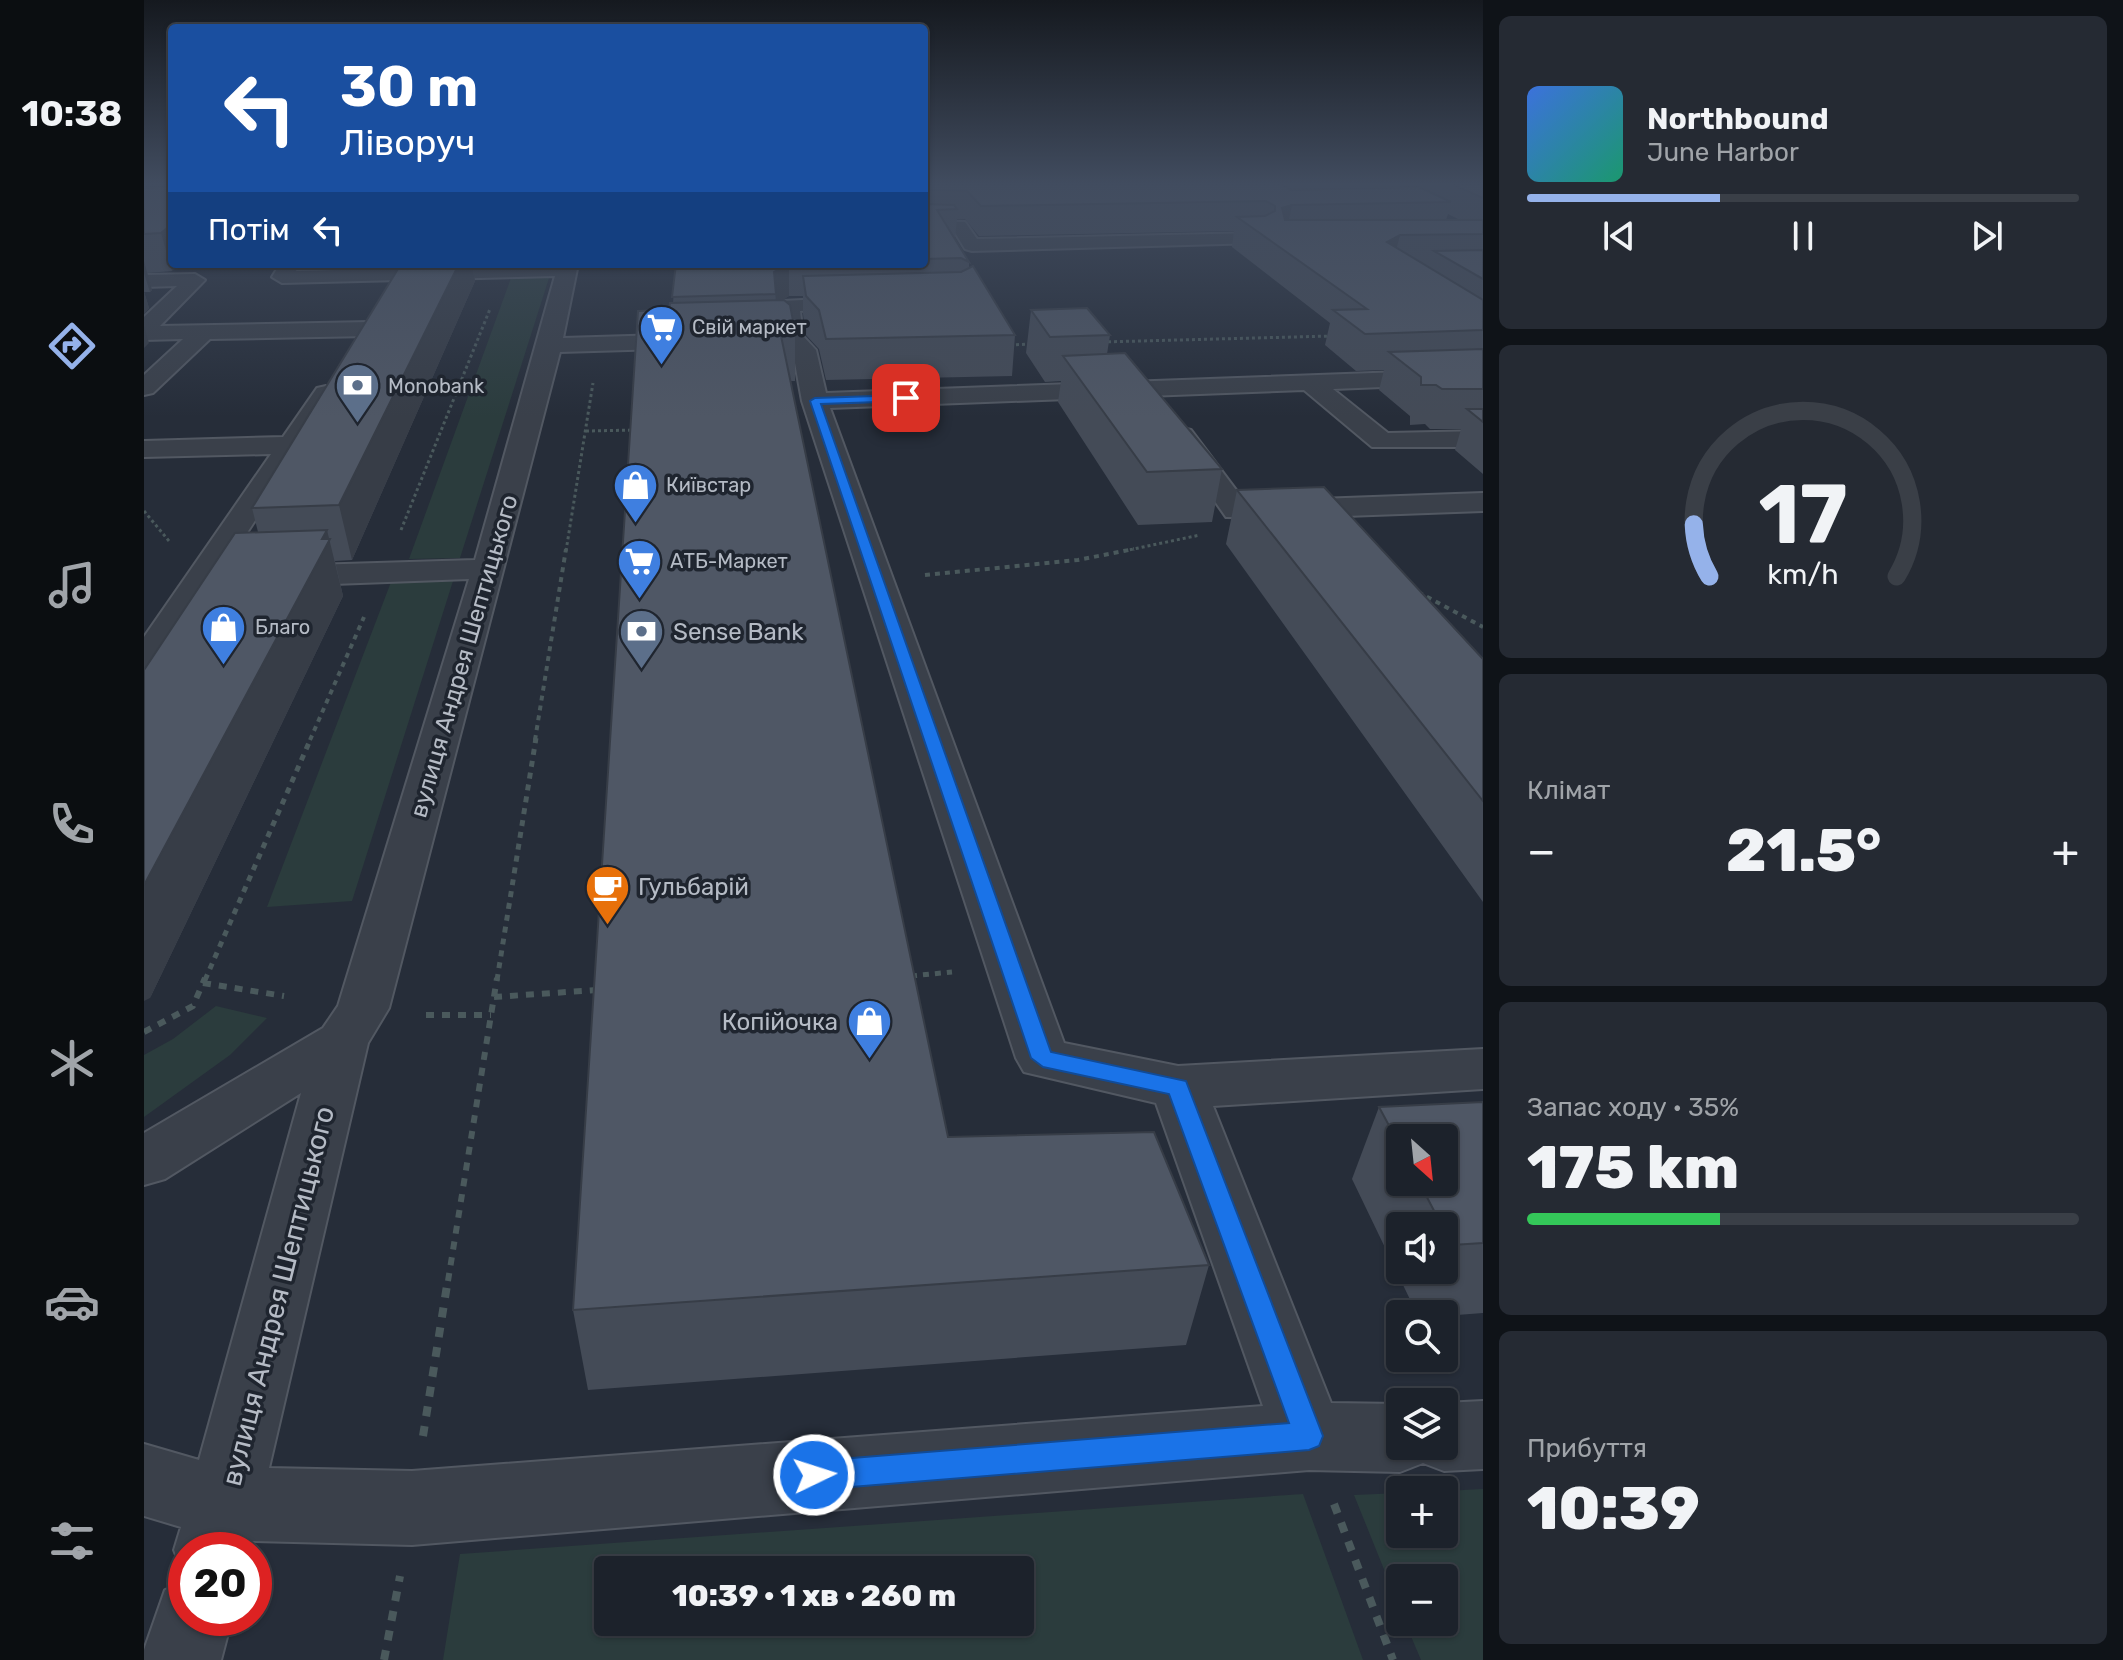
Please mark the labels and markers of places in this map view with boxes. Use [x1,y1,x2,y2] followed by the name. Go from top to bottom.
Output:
[637,303,685,366] supermarket icon: Свій маркет
[692,315,807,339] place label: Свій маркет
[333,362,381,425] bank icon: Monobank
[872,364,940,432] pin
[388,374,485,398] place label: Monobank
[611,461,659,524] shop icon: Київстар
[666,473,751,497] place label: Київстар
[615,537,663,600] supermarket icon: АТБ-Маркет
[670,549,788,573] place label: АТБ-Маркет
[200,603,248,666] shop icon: Благо
[618,608,666,671] bank icon: Sense Bank
[255,615,310,639] place label: Благо
[673,618,804,646] place label: Sense Bank
[583,863,631,926] cafe icon: Гульбарій
[638,873,749,901] place label: Гульбарій
[845,998,893,1061] shop icon: Копійочка
[722,1008,838,1036] place label: Копійочка

